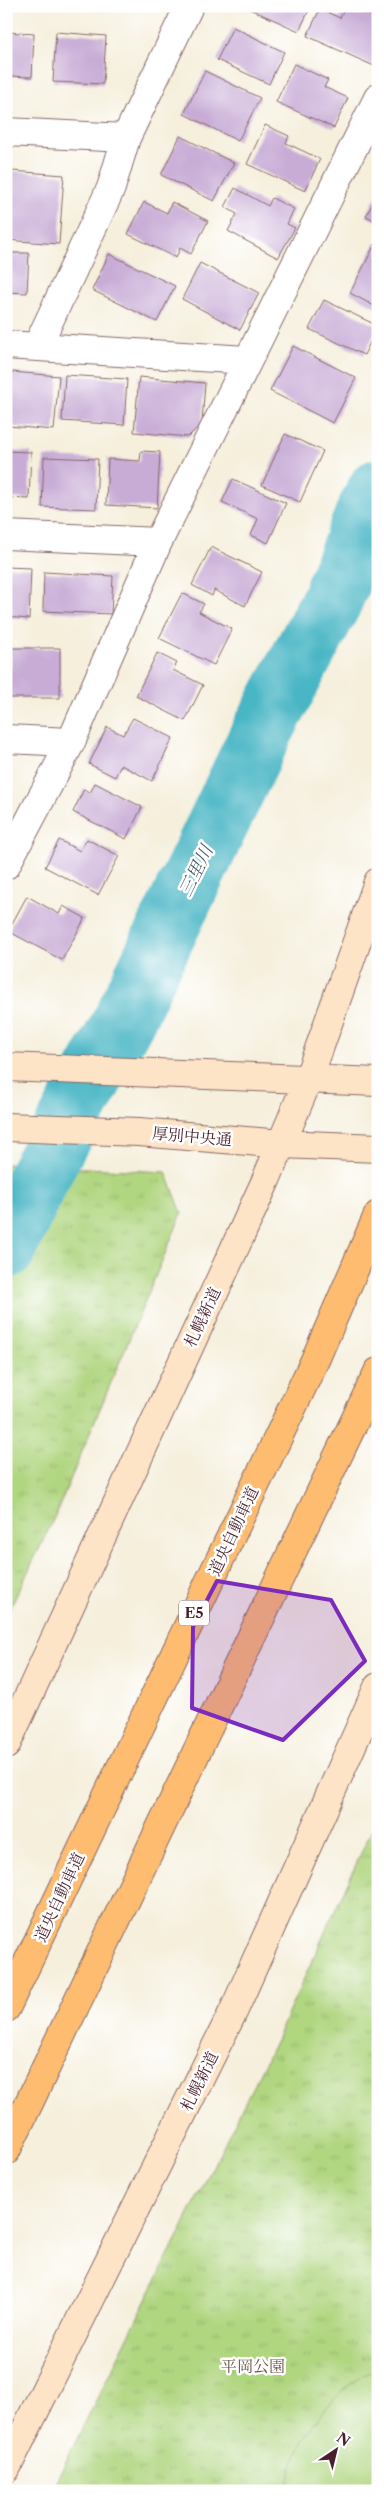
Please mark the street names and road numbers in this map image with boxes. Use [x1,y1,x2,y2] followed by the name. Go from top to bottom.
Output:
[151,1123,233,1149] street label: 厚別中央通
[179,1284,225,1350] street label: 札幌新道
[204,1483,262,1579] street label: 道央自動車道
[179,1600,209,1626] road number: E5
[30,1849,88,1945] street label: 道央自動車道
[176,2048,222,2114] street label: 札幌新道

